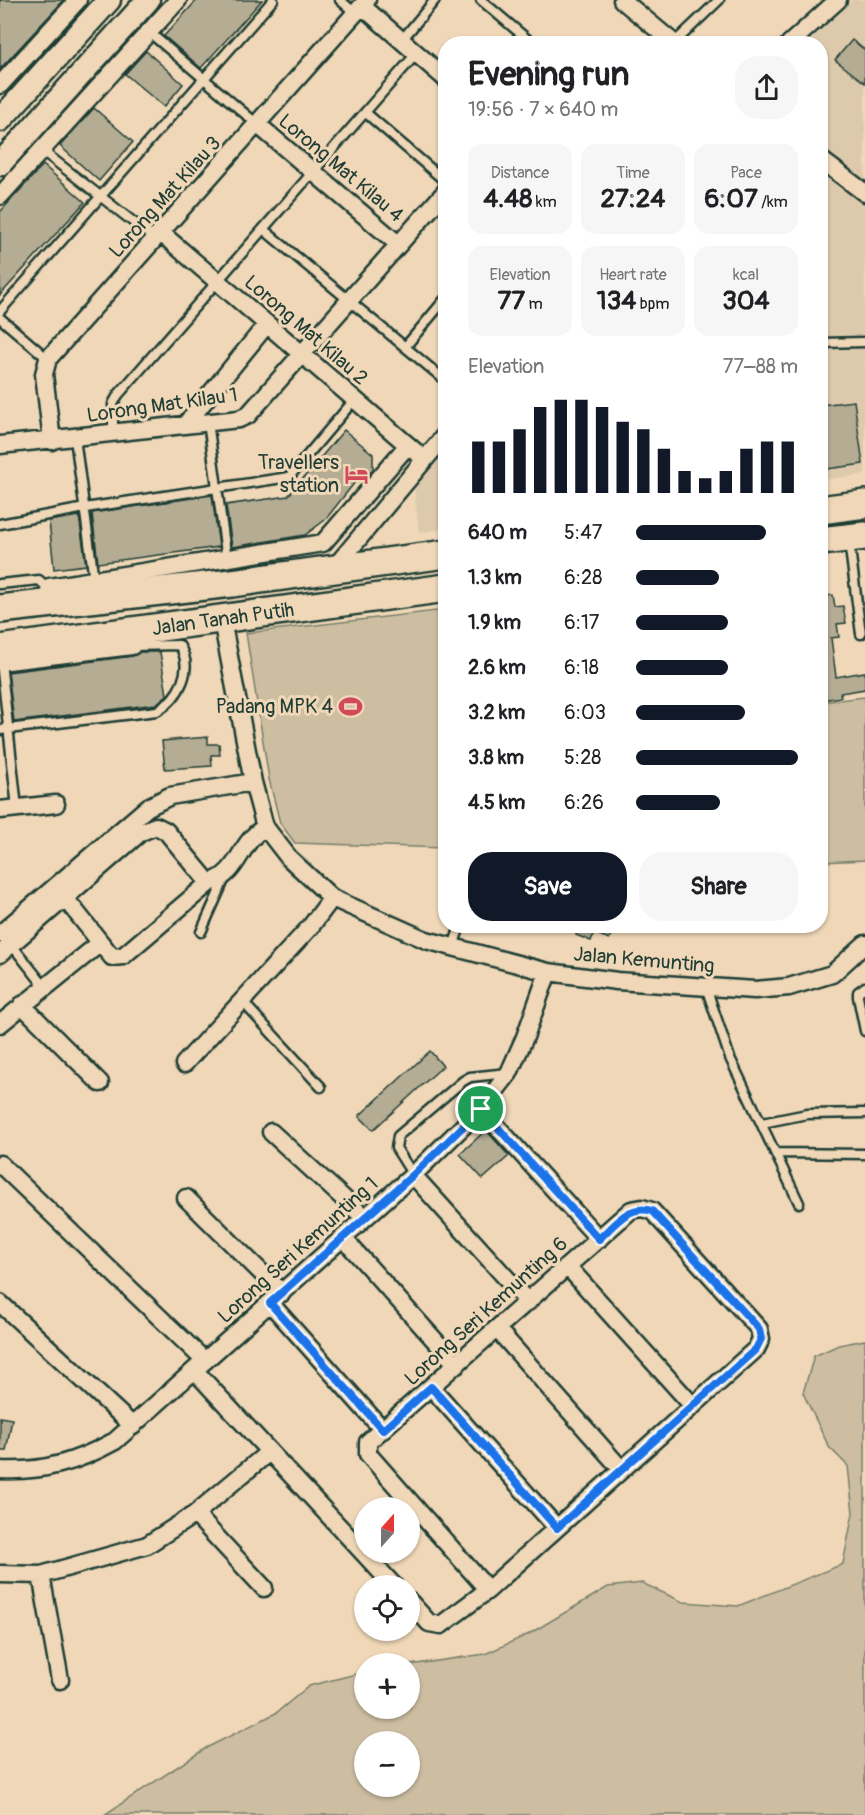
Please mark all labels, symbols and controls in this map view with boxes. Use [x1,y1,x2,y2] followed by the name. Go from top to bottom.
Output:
[468,54,629,95] text: Evening run
[735,56,798,119] button: share
[468,97,618,122] text: 19:56 · 7 × 640 m
[273,108,409,228] street label: Lorong Mat Kilau 4
[104,131,226,263] street label: Lorong Mat Kilau 3
[491,163,549,183] text: Distance
[616,163,650,183] text: Time
[730,163,762,183] text: Pace
[483,183,532,215] text: 4.48
[601,183,665,215] text: 27:24
[704,183,758,215] text: 6:07
[532,192,557,212] text: km
[758,192,788,212] text: /km
[490,265,550,285] text: Elevation
[599,265,667,285] text: Heart rate
[733,265,759,285] text: kcal
[239,270,373,390] street label: Lorong Mat Kilau 2
[497,285,525,317] text: 77
[597,285,636,317] text: 134
[722,285,770,317] text: 304
[525,294,543,314] text: m
[636,294,669,314] text: bpm
[468,354,544,379] text: Elevation
[723,354,798,379] text: 77–88 m
[85,382,239,428] street label: Lorong Mat Kilau 1
[258,450,339,498] place label: Travellers station
[344,461,370,487] hotel icon: Travellers station
[468,520,527,545] text: 640 m
[564,520,602,545] text: 5:47
[468,565,522,590] text: 1.3 km
[564,565,602,590] text: 6:28
[150,596,296,641] street label: Jalan Tanah Putih
[468,610,521,635] text: 1.9 km
[564,610,599,635] text: 6:17
[468,655,526,680] text: 2.6 km
[564,655,599,680] text: 6:18
[338,693,364,719] sports icon: Padang MPK 4
[216,694,333,719] place label: Padang MPK 4
[468,700,525,725] text: 3.2 km
[564,700,606,725] text: 6:03
[468,745,524,770] text: 3.8 km
[564,745,601,770] text: 5:28
[468,790,525,815] text: 4.5 km
[564,790,604,815] text: 6:26
[468,852,627,921] button: Save
[639,852,798,921] button: Share
[572,941,716,979] street label: Jalan Kemunting
[455,1083,506,1134] pin
[464,1092,497,1125] icon: arrive
[213,1171,383,1329] street label: Lorong Seri Kemunting 1
[399,1231,573,1391] street label: Lorong Seri Kemunting 6
[354,1497,420,1563] north arrow
[354,1497,420,1797] map controls
[354,1575,420,1641] button: locate
[354,1653,420,1719] button: +
[354,1731,420,1797] button: −

